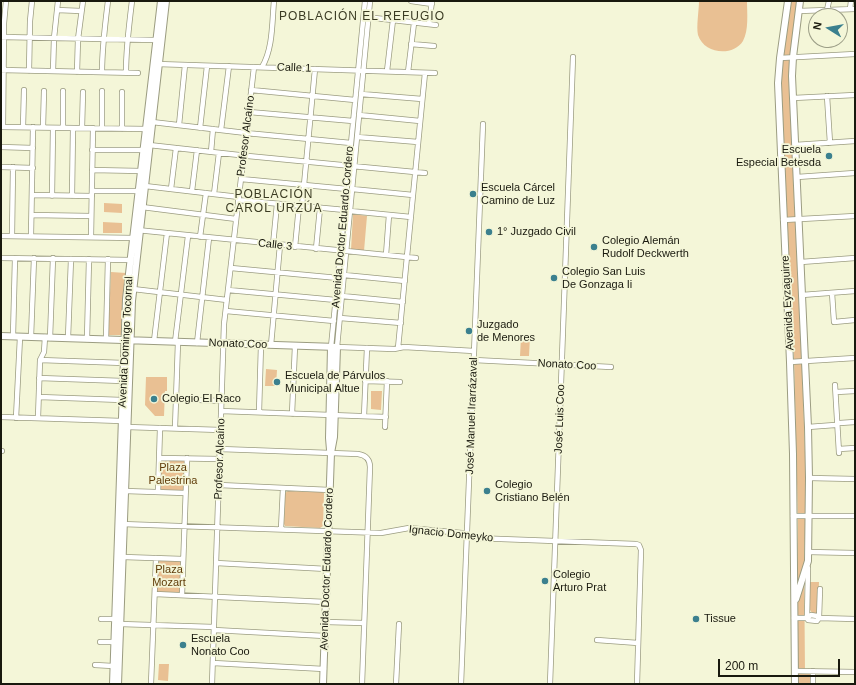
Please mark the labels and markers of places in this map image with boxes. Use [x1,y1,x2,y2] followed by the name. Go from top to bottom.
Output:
[736,143,821,169] place label: Escuela Especial Betesda
[824,151,834,161] marker: Escuela Especial Betesda
[481,181,555,207] place label: Escuela Cárcel Camino de Luz
[468,189,478,199] marker: Escuela Cárcel Camino de Luz
[497,225,576,239] place label: 1° Juzgado Civil
[484,227,494,237] marker: 1° Juzgado Civil
[602,234,689,260] place label: Colegio Alemán Rudolf Deckwerth
[589,242,599,252] marker: Colegio Alemán Rudolf Deckwerth
[562,265,645,291] place label: Colegio San Luis De Gonzaga Ii
[549,273,559,283] marker: Colegio San Luis De Gonzaga Ii
[477,318,535,344] place label: Juzgado de Menores
[464,326,474,336] marker: Juzgado de Menores
[285,369,385,395] place label: Escuela de Párvulos Municipal Altue
[272,377,282,387] marker: Escuela de Párvulos Municipal Altue
[162,392,241,406] place label: Colegio El Raco
[149,394,159,404] marker: Colegio El Raco
[495,478,570,504] place label: Colegio Cristiano Belén
[482,486,492,496] marker: Colegio Cristiano Belén
[553,568,606,594] place label: Colegio Arturo Prat
[540,576,550,586] marker: Colegio Arturo Prat
[704,612,736,626] place label: Tissue
[691,614,701,624] marker: Tissue
[191,632,250,658] place label: Escuela Nonato Coo
[178,640,188,650] marker: Escuela Nonato Coo

